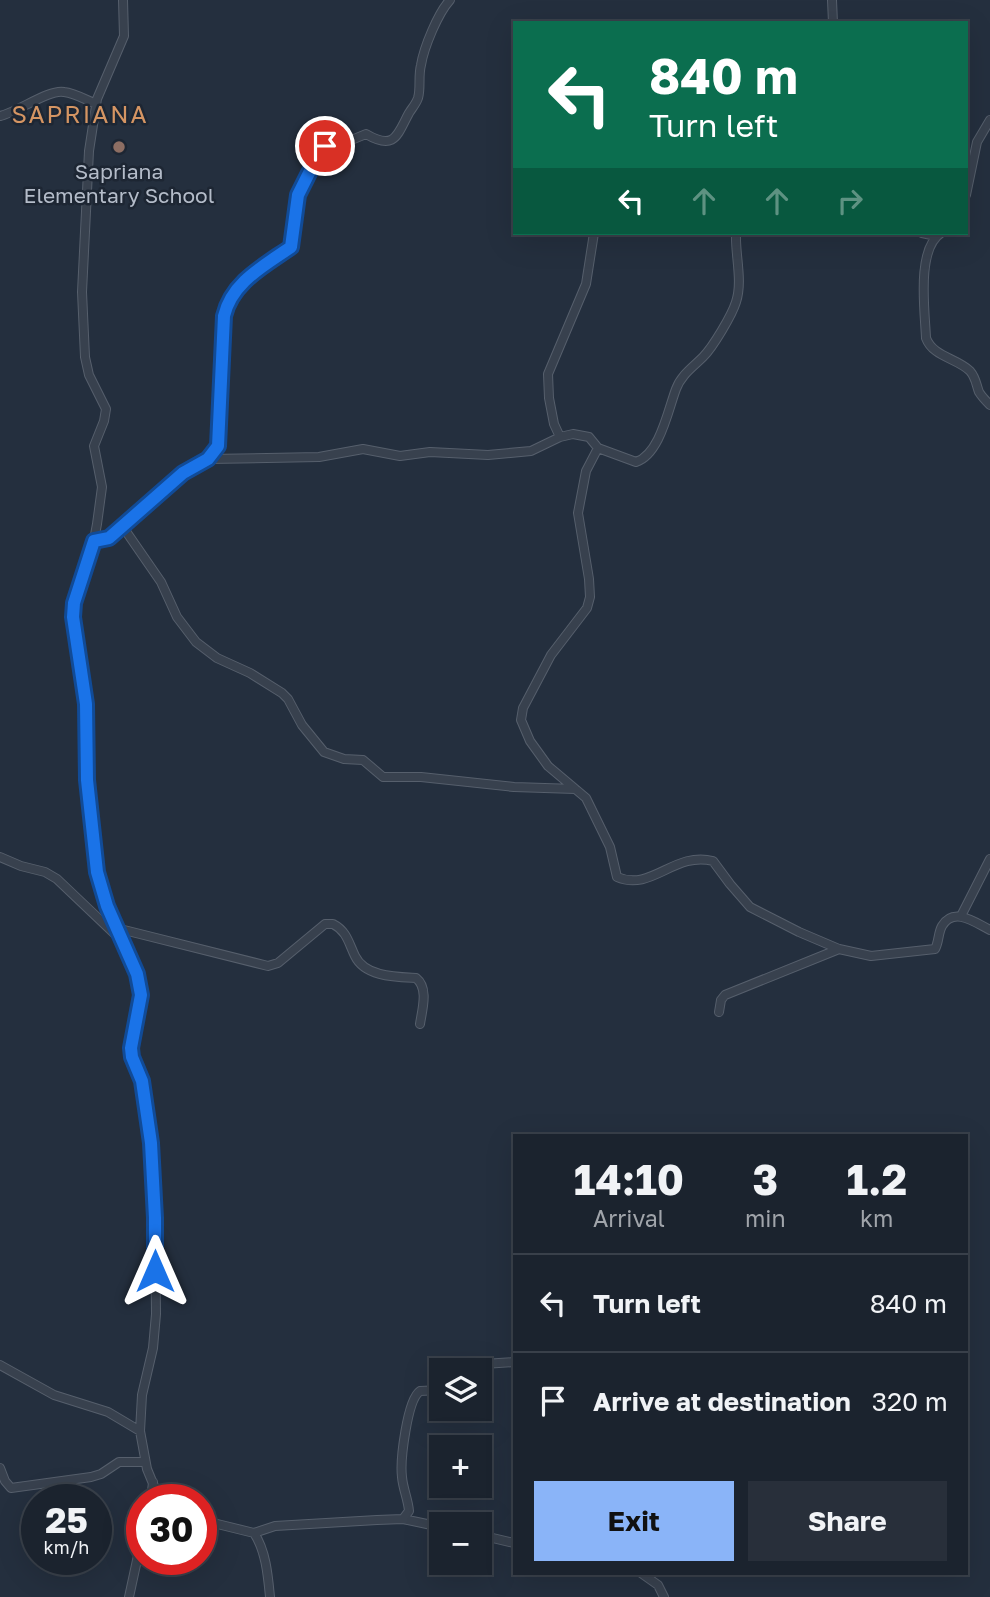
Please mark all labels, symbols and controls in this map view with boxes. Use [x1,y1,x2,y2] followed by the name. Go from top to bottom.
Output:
[649,46,798,105] text: 840 m
[534,49,625,140] icon: left
[11,99,149,128] district label: SAPRIANA
[649,106,778,144] text: Turn left
[295,116,355,176] pin
[306,127,344,165] icon: arrive
[111,139,127,155] marker: Sapriana Elementary School
[24,158,214,208] place label: Sapriana Elementary School
[612,182,650,220] icon: left
[685,182,723,220] icon: ahead
[758,182,796,220] icon: ahead
[831,182,869,220] icon: right
[574,1154,684,1204] text: 14:10
[752,1154,778,1204] text: 3
[846,1154,907,1204] text: 1.2
[593,1204,665,1232] text: Arrival
[745,1204,786,1232] text: min
[860,1204,893,1232] text: km
[118,1234,192,1308] position arrow
[534,1284,572,1322] icon: left
[593,1288,701,1319] text: Turn left
[870,1288,947,1319] text: 840 m
[429,1358,492,1575] map controls
[429,1358,492,1421] button: layers
[534,1382,572,1420] icon: arrive
[593,1386,851,1417] text: Arrive at destination
[872,1386,948,1417] text: 320 m
[429,1435,492,1498] button: +
[534,1481,734,1561] button: Exit
[748,1481,947,1561] button: Share
[126,1484,217,1575] speed limit sign: 30
[45,1499,88,1541] text: 25
[429,1512,492,1575] button: −
[44,1536,89,1558] text: km/h

